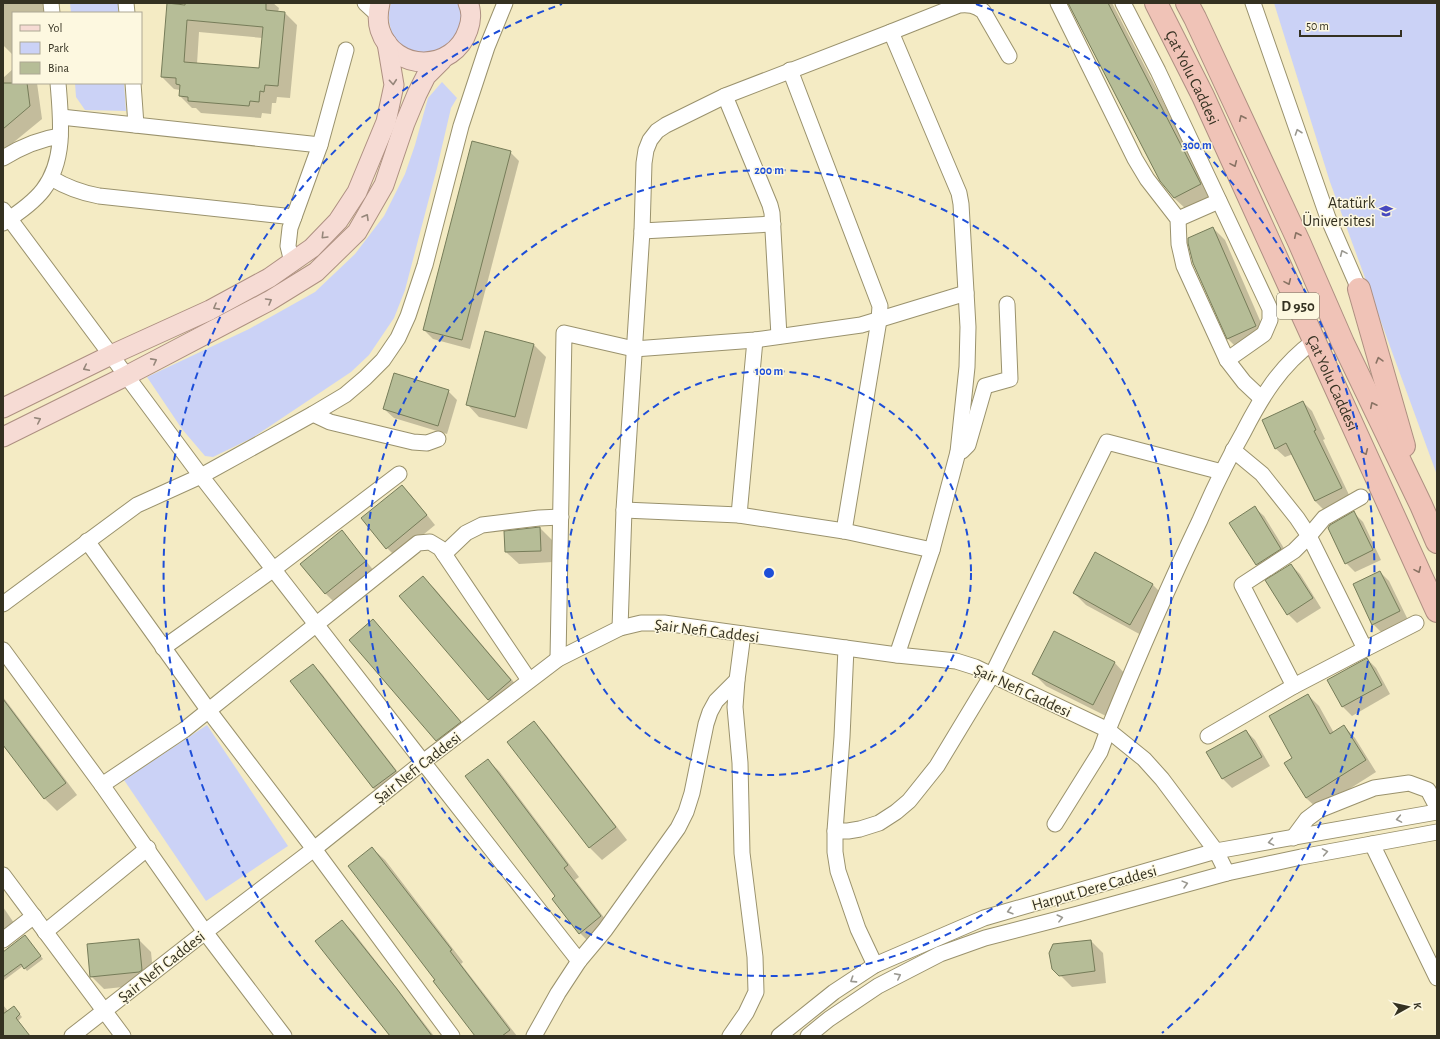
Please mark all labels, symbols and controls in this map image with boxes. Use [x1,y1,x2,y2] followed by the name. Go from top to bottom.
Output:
[12,12,142,84] legend
[1300,12,1401,38] scale bar
[1306,20,1329,32] text: 50 m
[48,22,62,34] text: Yol
[1162,28,1222,127] street label: Çat Yolu Caddesi
[48,42,69,54] text: Park
[48,62,70,74] text: Bina
[388,78,397,85] one-way arrow
[1239,114,1247,122] one-way arrow
[1294,128,1302,135] one-way arrow
[1182,139,1212,151] text: 300 m
[1229,160,1237,168] one-way arrow
[754,164,784,176] text: 200 m
[1302,195,1376,229] place label: Atatürk Üniversitesi
[1378,203,1394,219] school or university icon: Atatürk Üniversitesi
[361,214,368,221] one-way arrow
[321,231,329,239] one-way arrow
[1294,232,1302,240] one-way arrow
[1340,250,1348,258] one-way arrow
[1283,279,1291,286] one-way arrow
[1277,293,1319,319] road number: D 950
[265,298,272,305] one-way arrow
[213,302,220,310] one-way arrow
[1304,333,1361,433] street label: Çat Yolu Caddesi
[1376,356,1384,363] one-way arrow
[150,358,157,366] one-way arrow
[82,363,90,371] one-way arrow
[755,365,783,377] text: 100 m
[1370,402,1378,409] one-way arrow
[34,417,41,424] one-way arrow
[1360,448,1368,455] one-way arrow
[762,566,776,580] centre of rings
[1414,566,1422,573] one-way arrow
[654,617,760,645] street label: Şair Nefi Caddesi
[972,661,1074,720] street label: Şair Nefi Caddesi
[371,729,464,806] street label: Şair Nefi Caddesi
[1395,814,1402,823] one-way arrow
[1267,837,1274,846] one-way arrow
[1322,849,1329,857] one-way arrow
[1030,862,1159,913] street label: Harput Dere Caddesi
[1181,880,1188,889] one-way arrow
[1007,906,1014,915] one-way arrow
[1056,915,1063,923] one-way arrow
[115,928,208,1005] street label: Şair Nefi Caddesi
[894,973,901,980] one-way arrow
[850,975,857,982] one-way arrow
[1388,987,1428,1027] north arrow
[1412,1002,1423,1010] text: K

